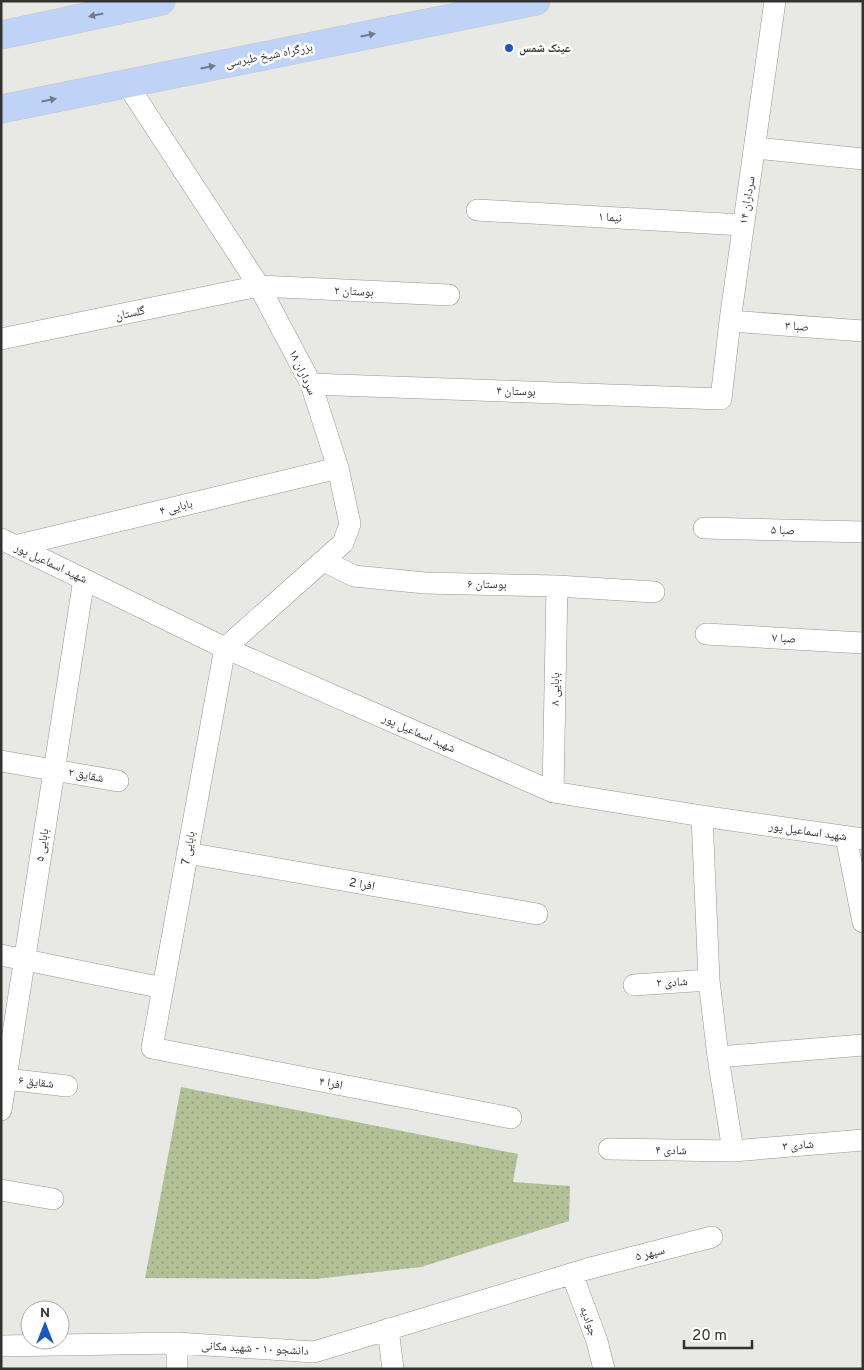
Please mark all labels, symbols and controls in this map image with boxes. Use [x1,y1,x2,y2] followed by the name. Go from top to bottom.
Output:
[88,11,103,19] one-way arrow
[360,31,376,39] one-way arrow
[224,40,314,72] street label: بزرگراه شیخ طبرسی
[519,41,571,57] place label: عینک شمس
[503,42,515,54] marker: عینک شمس
[201,63,217,71] one-way arrow
[41,95,57,103] one-way arrow
[736,175,760,225] street label: سرداران ۱۴
[598,209,622,227] street label: نیما ۱
[334,283,374,301] street label: بوستان ۲
[114,303,147,325] street label: گلستان
[784,318,810,336] street label: صبا ۳
[285,347,320,398] street label: سرداران ۱۸
[496,383,536,401] street label: بوستان ۴
[158,496,194,520] street label: بابایی ۴
[771,523,795,539] street label: صبا ۵
[11,540,90,588] street label: شهید اسماعیل پور
[467,577,507,593] street label: بوستان ۶
[771,630,796,648] street label: صبا ۷
[548,672,564,706] street label: بابایی ۸
[378,710,458,757] street label: شهید اسماعیل پور
[67,765,105,787] street label: شقایق ۲
[767,818,848,845] street label: شهید اسماعیل پور
[32,827,53,863] street label: بابایی ۵
[178,830,200,866] street label: بابایی 7
[348,875,376,895] street label: افرا 2
[656,974,688,992] street label: شادی ۲
[17,1073,55,1093] street label: شقایق ۶
[318,1074,344,1094] street label: افرا ۴
[782,1137,815,1155] street label: شادی ۳
[655,1143,687,1159] street label: شادی ۴
[634,1243,667,1265] street label: سپهر ۵
[20,1300,70,1350] north arrow
[575,1304,601,1339] street label: جوادیه
[40,1305,50,1322] text: N
[684,1318,752,1350] scale bar
[692,1327,727,1346] text: 20 m
[201,1338,309,1360] street label: دانشجو ۱۰ - شهید مکانی

